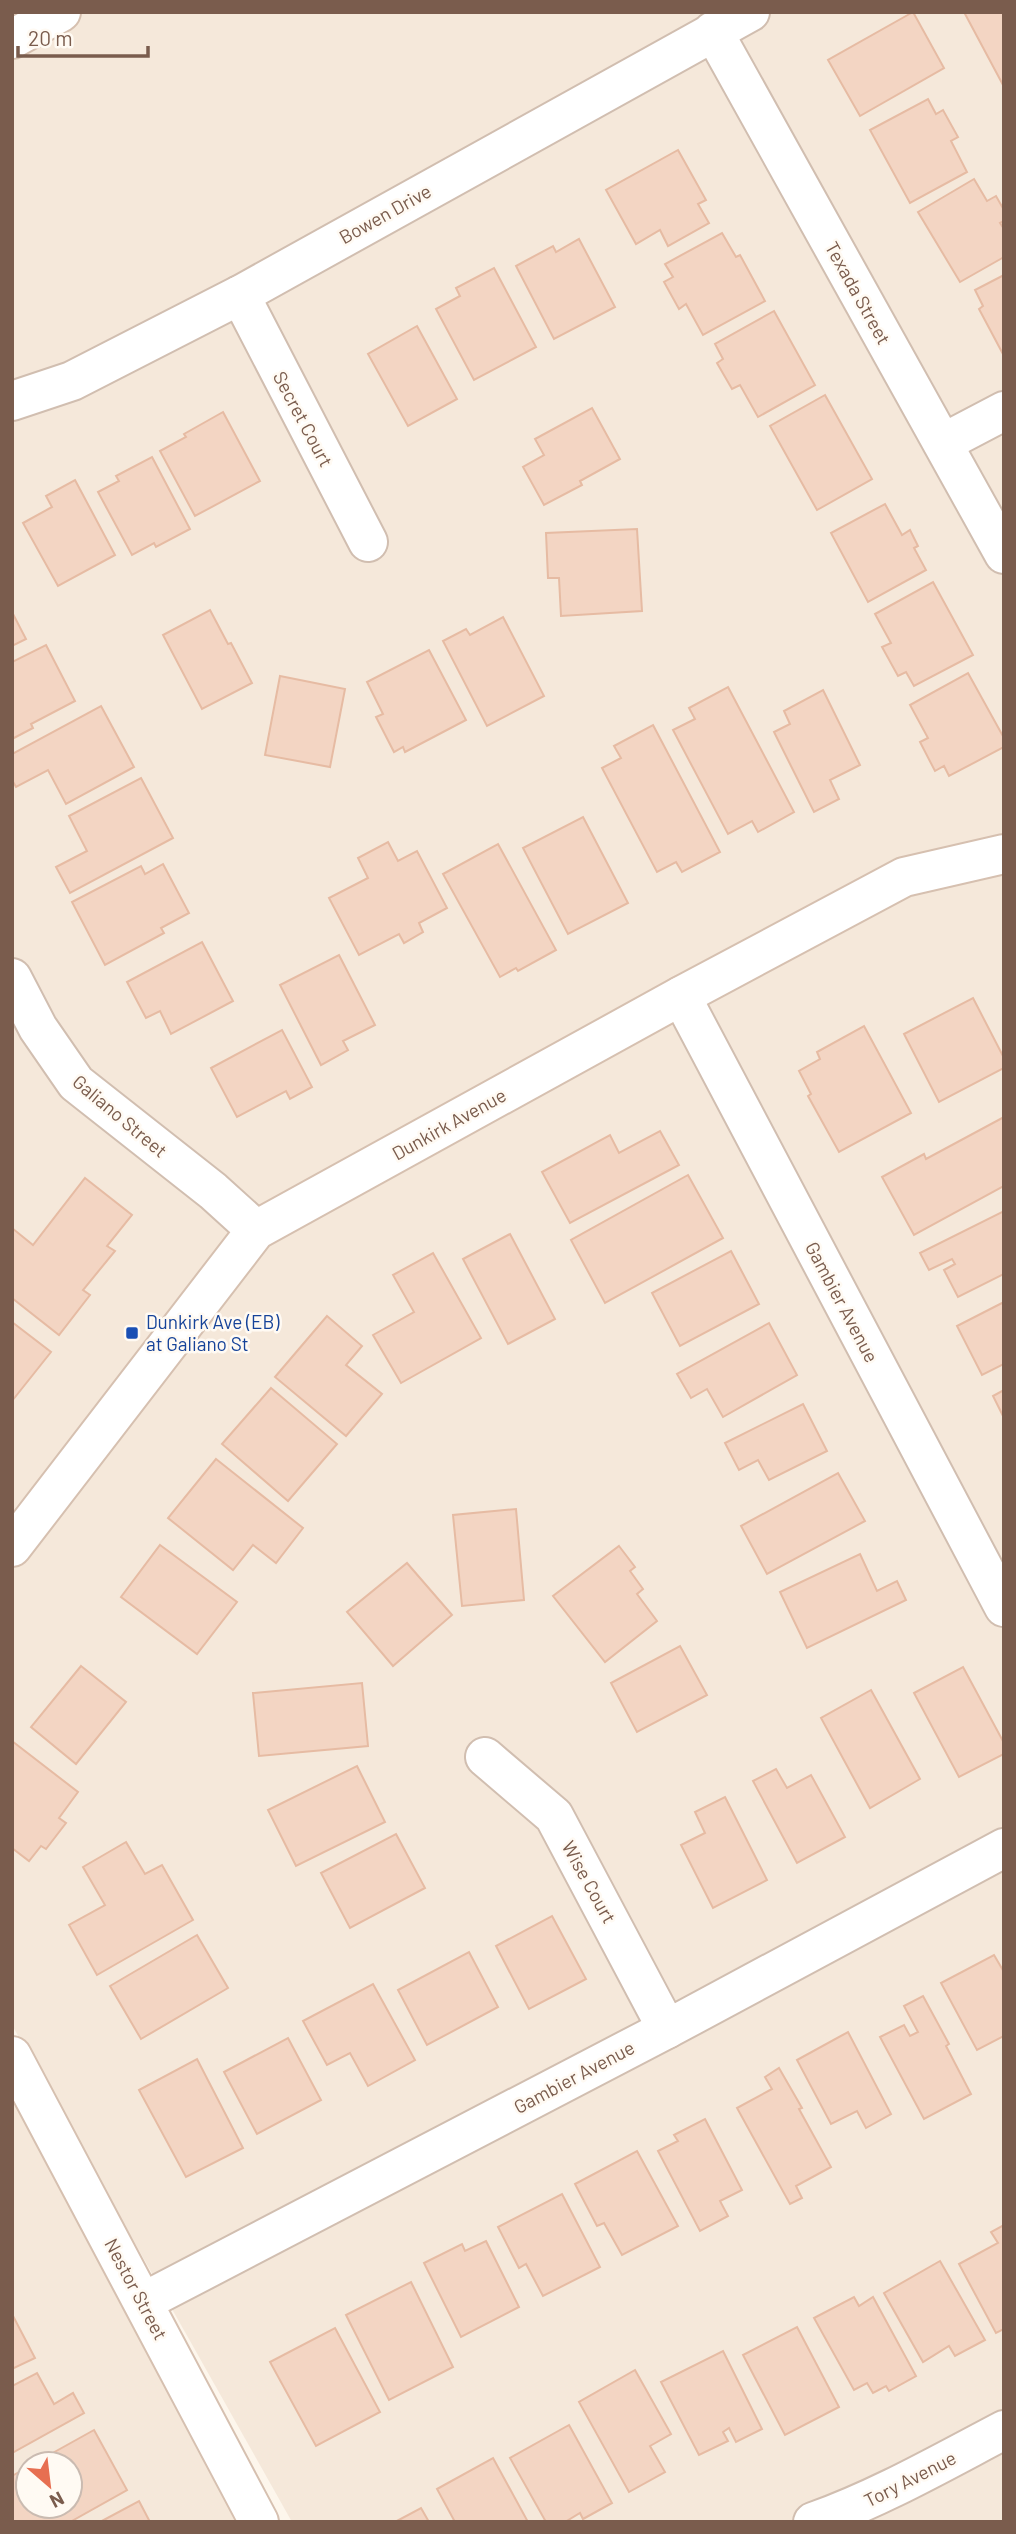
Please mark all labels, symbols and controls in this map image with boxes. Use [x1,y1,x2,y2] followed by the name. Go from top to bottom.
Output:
[18,14,147,58] scale bar
[28,25,73,50] text: 20 m
[335,179,435,248] street label: Bowen Drive
[821,237,896,348] street label: Texada Street
[269,367,338,470] street label: Secret Court
[68,1069,172,1162] street label: Galiano Street
[388,1083,510,1164] street label: Dunkirk Avenue
[801,1237,884,1366] street label: Gambier Avenue
[146,1310,280,1355] place label: Dunkirk Ave (EB) at Galiano St
[124,1325,140,1341] marker: Dunkirk Ave (EB) at Galiano St
[557,1836,621,1927] street label: Wise Court
[509,2035,638,2118] street label: Gambier Avenue
[100,2234,173,2343] street label: Nestor Street
[860,2446,960,2512] street label: Tory Avenue
[14,2450,84,2520] north arrow
[46,2487,68,2514] text: N

